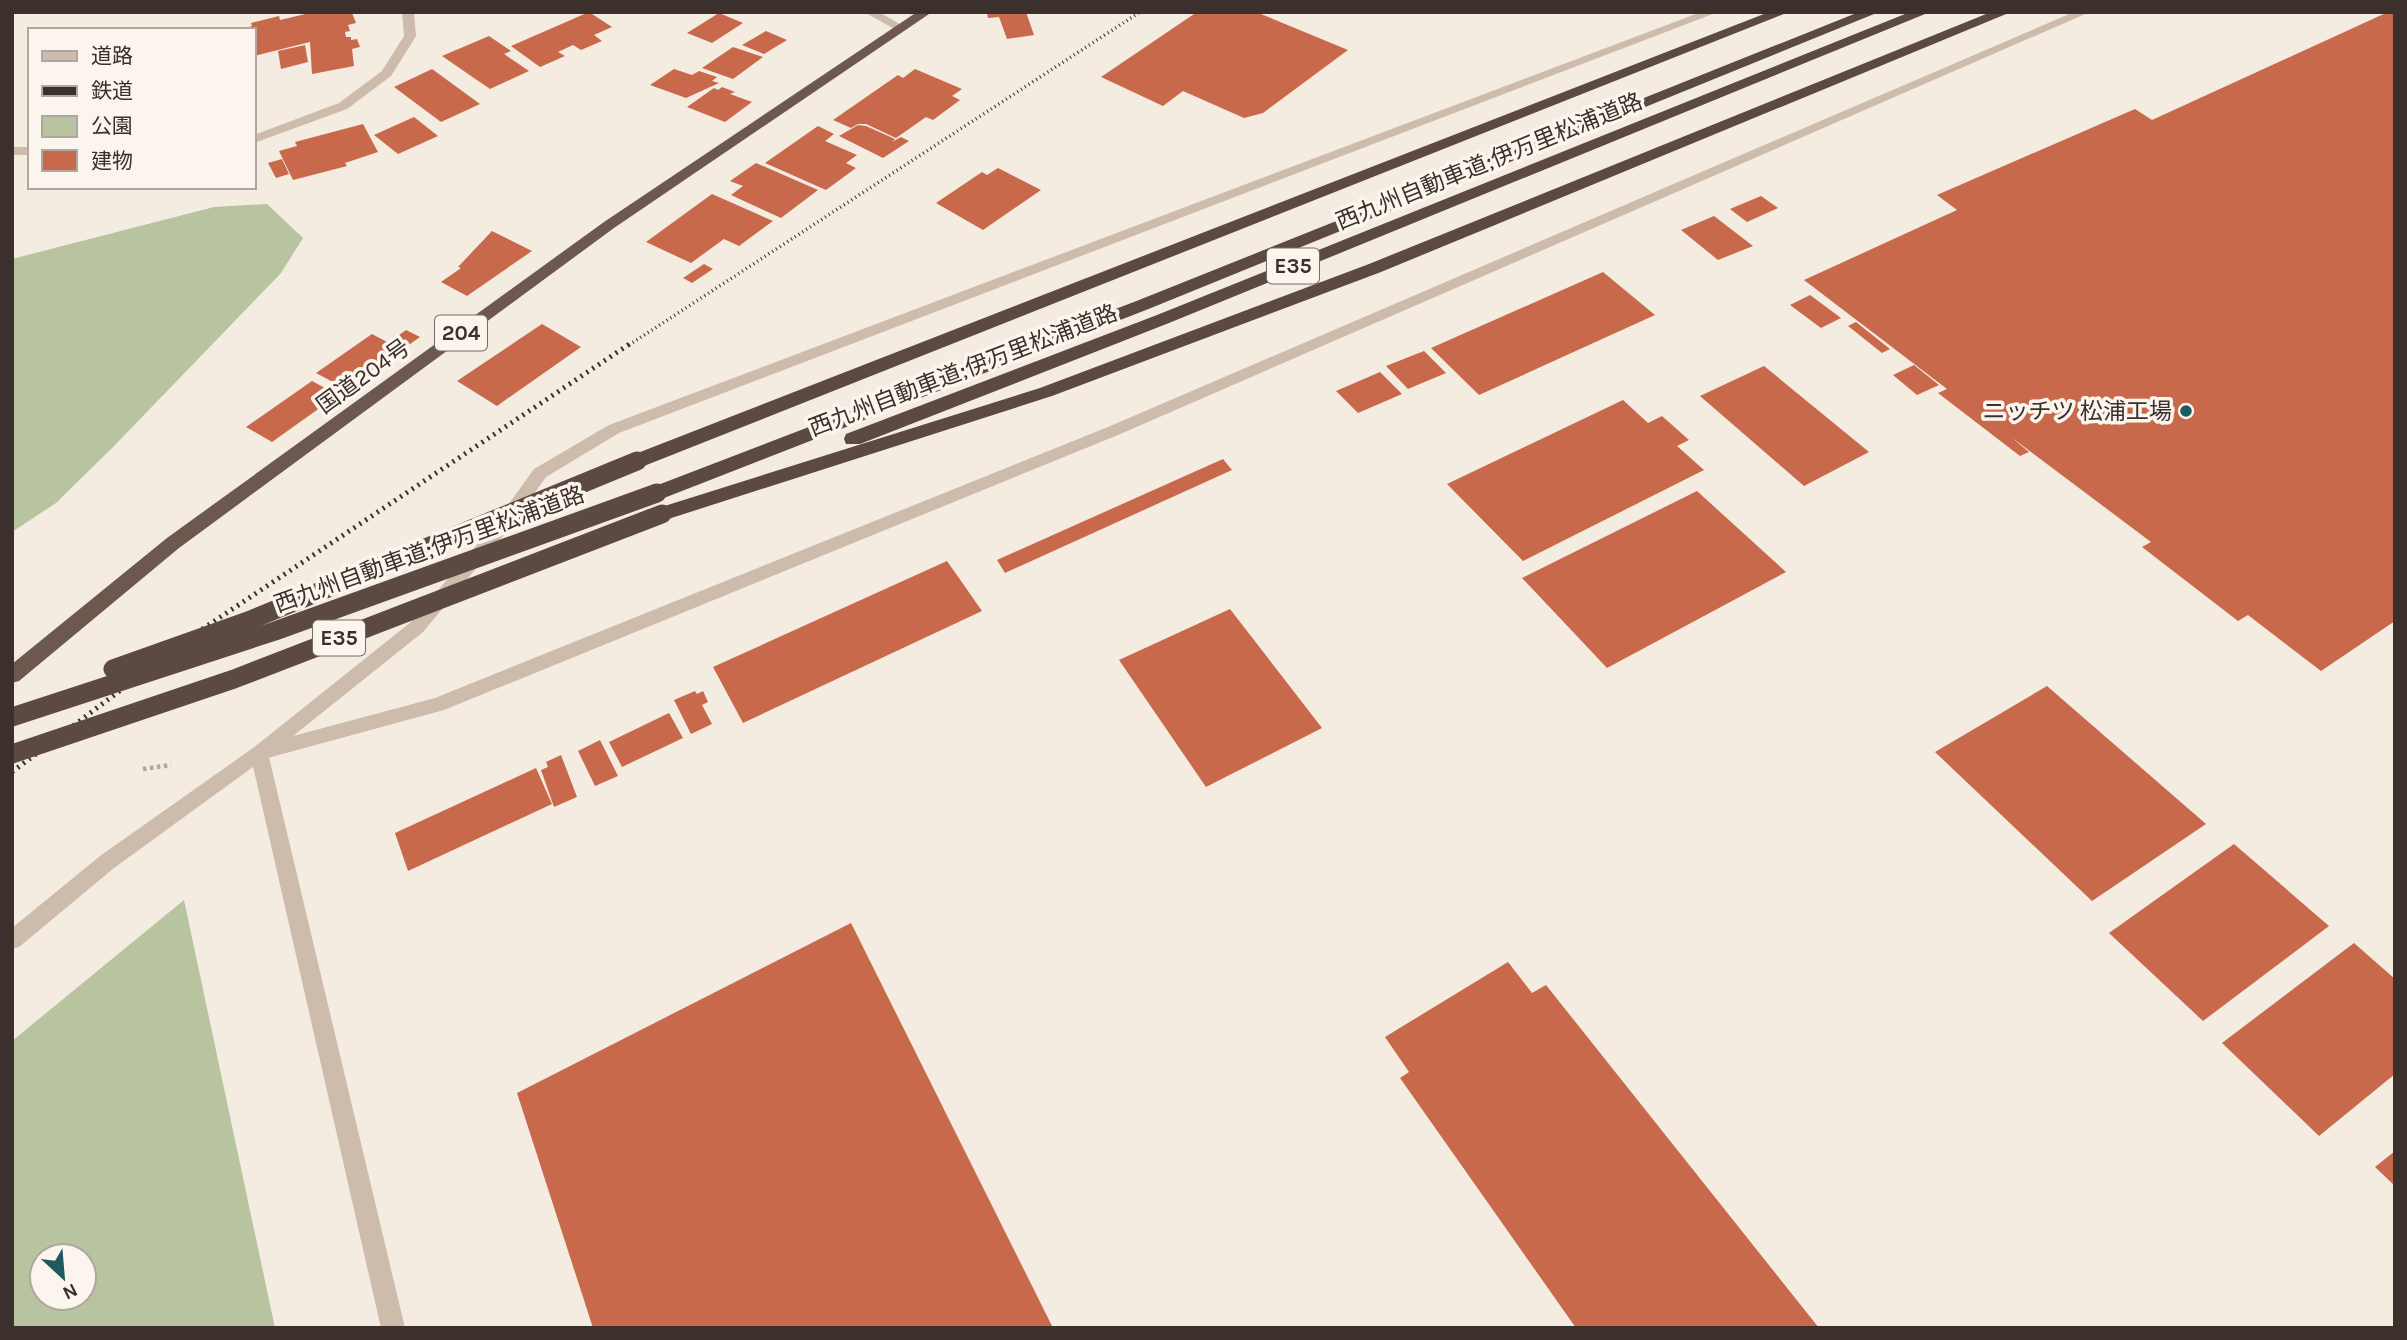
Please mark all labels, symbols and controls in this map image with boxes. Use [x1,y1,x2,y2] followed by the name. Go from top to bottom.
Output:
[28,28,256,189] legend
[91,44,133,68] text: 道路
[91,79,133,103] text: 鉄道
[1332,88,1646,235] street label: 西九州自動車道;伊万里松浦道路
[91,114,133,138] text: 公園
[91,149,133,173] text: 建物
[1267,248,1319,284] road number: E35
[805,299,1121,442] street label: 西九州自動車道;伊万里松浦道路
[435,316,487,350] road number: 204
[311,333,415,419] street label: 国道204号
[1983,398,2172,425] place label: ニッチツ 松浦工場
[2178,403,2194,419] marker: ニッチツ 松浦工場
[270,481,588,618] street label: 西九州自動車道;伊万里松浦道路
[313,620,365,656] road number: E35
[28,1242,98,1312] north arrow
[59,1279,81,1304] text: N

